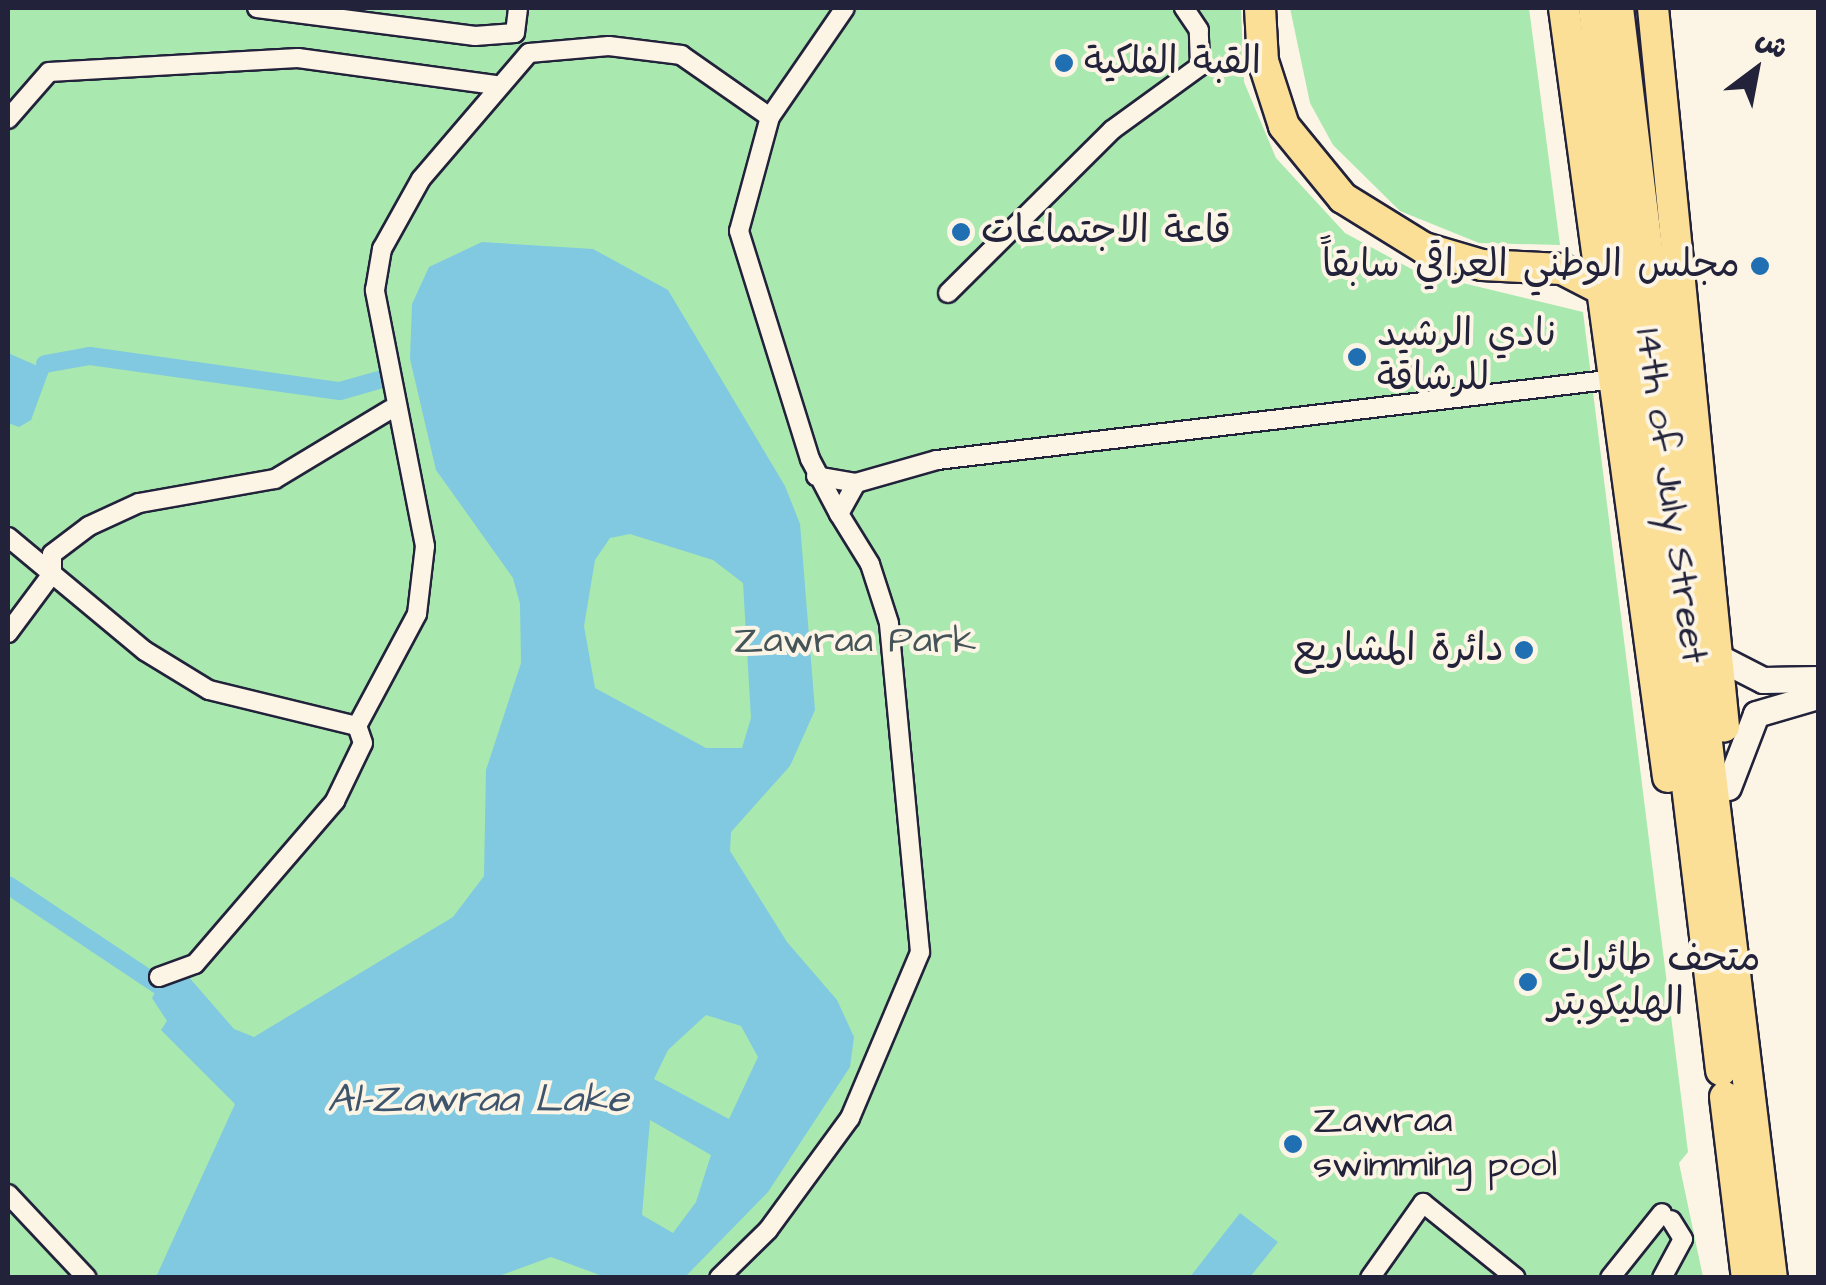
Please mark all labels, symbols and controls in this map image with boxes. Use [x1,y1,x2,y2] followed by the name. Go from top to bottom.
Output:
[1749,19,1796,69] text: ش
[1706,20,1806,120] north arrow
[1084,40,1261,86] place label: القبة الفلكية
[1053,52,1075,74] marker: القبة الفلكية
[981,209,1231,255] place label: قاعة الاجتماعات
[950,221,972,243] marker: قاعة الاجتماعات
[1322,243,1740,289] place label: مجلس الوطني العراقي سابقاً
[1749,255,1771,277] marker: مجلس الوطني العراقي سابقاً
[1377,312,1556,402] place label: نادي الرشيد للرشاقة
[1624,325,1716,667] street label: 14th of July Street
[1346,346,1368,368] marker: نادي الرشيد للرشاقة
[734,619,976,665] park label: Zawraa Park
[1293,627,1504,673] place label: دائرة المشاريع
[1513,639,1535,661] marker: دائرة المشاريع
[1548,937,1761,1026] place label: متحف طائرات الهليكوبتر
[1517,971,1539,993] marker: متحف طائرات الهليكوبتر
[327,1076,629,1124] water label: Al-Zawraa Lake
[1313,1099,1557,1188] place label: Zawraa swimming pool
[1282,1133,1304,1155] marker: Zawraa swimming pool

